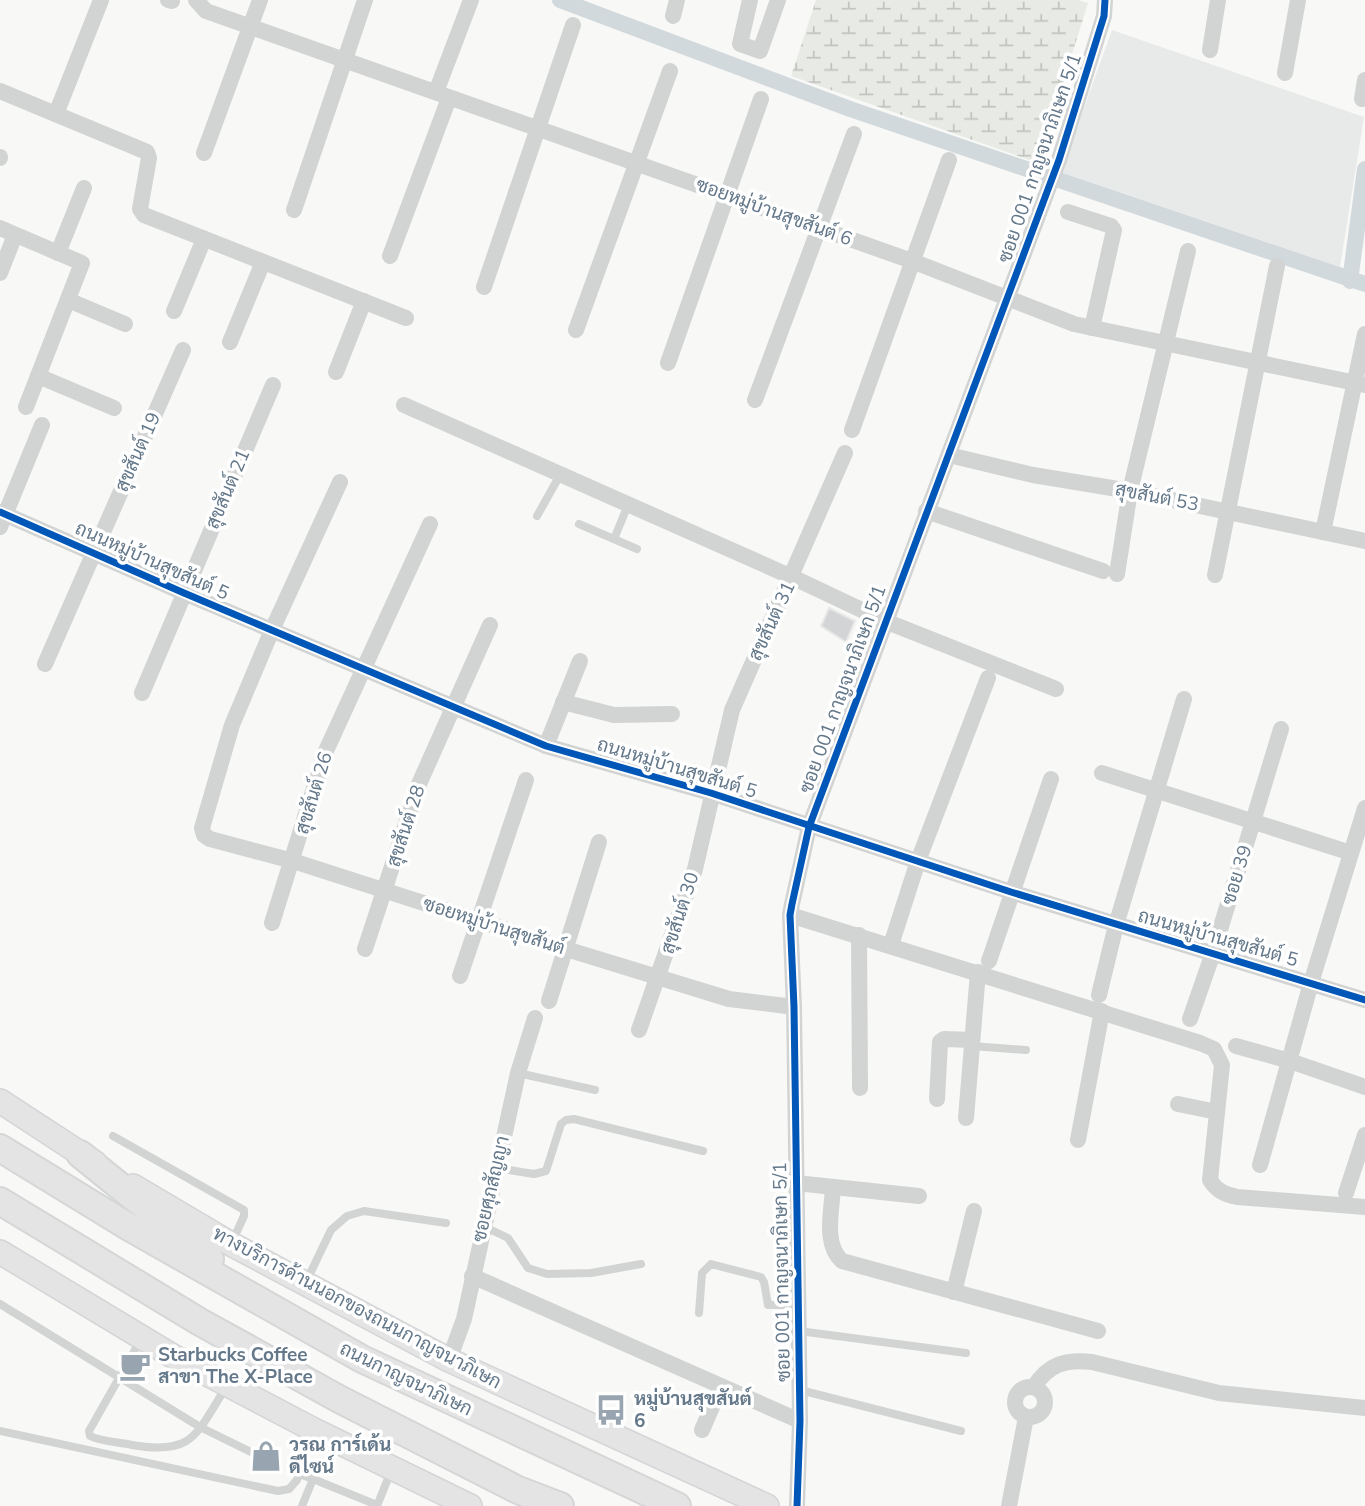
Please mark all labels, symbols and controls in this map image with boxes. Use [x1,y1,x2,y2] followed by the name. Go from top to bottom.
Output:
[992,50,1088,266] street label: ซอย 001 กาญจนาภิเษก 5/1
[692,172,856,252] street label: ซอยหมู่บ้านสุขสันต์ 6
[109,408,167,496] street label: สุขสันต์ 19
[199,445,257,533] street label: สุขสันต์ 21
[1113,476,1201,518] street label: สุขสันต์ 53
[71,515,233,607] street label: ถนนหมู่บ้านสุขสันต์ 5
[742,577,802,665] street label: สุขสันต์ 31
[793,581,893,797] street label: ซอย 001 กาญจนาภิเษก 5/1
[594,731,760,805] street label: ถนนหมู่บ้านสุขสันต์ 5
[289,749,339,837] street label: สุขสันต์ 26
[381,782,431,870] street label: สุขสันต์ 28
[1216,842,1258,908] street label: ซอย 39
[655,869,705,957] street label: สุขสันต์ 30
[420,891,568,961] street label: ซอยหมู่บ้านสุขสันต์
[1135,903,1301,973] street label: ถนนหมู่บ้านสุขสันต์ 5
[466,1133,516,1245] street label: ซอยศุภสัญญา
[767,1162,797,1382] street label: ซอย 001 กาญจนาภิเษก 5/1
[209,1222,505,1394] street label: ทางบริการด้านนอกของถนนกาญจนาภิเษก
[336,1337,476,1421] street label: ถนนกาญจนาภิเษก
[158,1342,313,1390] place label: Starbucks Coffee สาขา The X-Place
[118,1349,152,1383] cafe icon: Starbucks Coffee สาขา The X-Place
[634,1386,753,1434] place label: หมู่บ้านสุขสันต์ 6
[594,1393,628,1427] bus stop icon: หมู่บ้านสุขสันต์ 6
[289,1432,391,1480] place label: วรุณ การ์เด้น ดีไซน์
[249,1439,283,1473] shop icon: วรุณ การ์เด้น ดีไซน์

